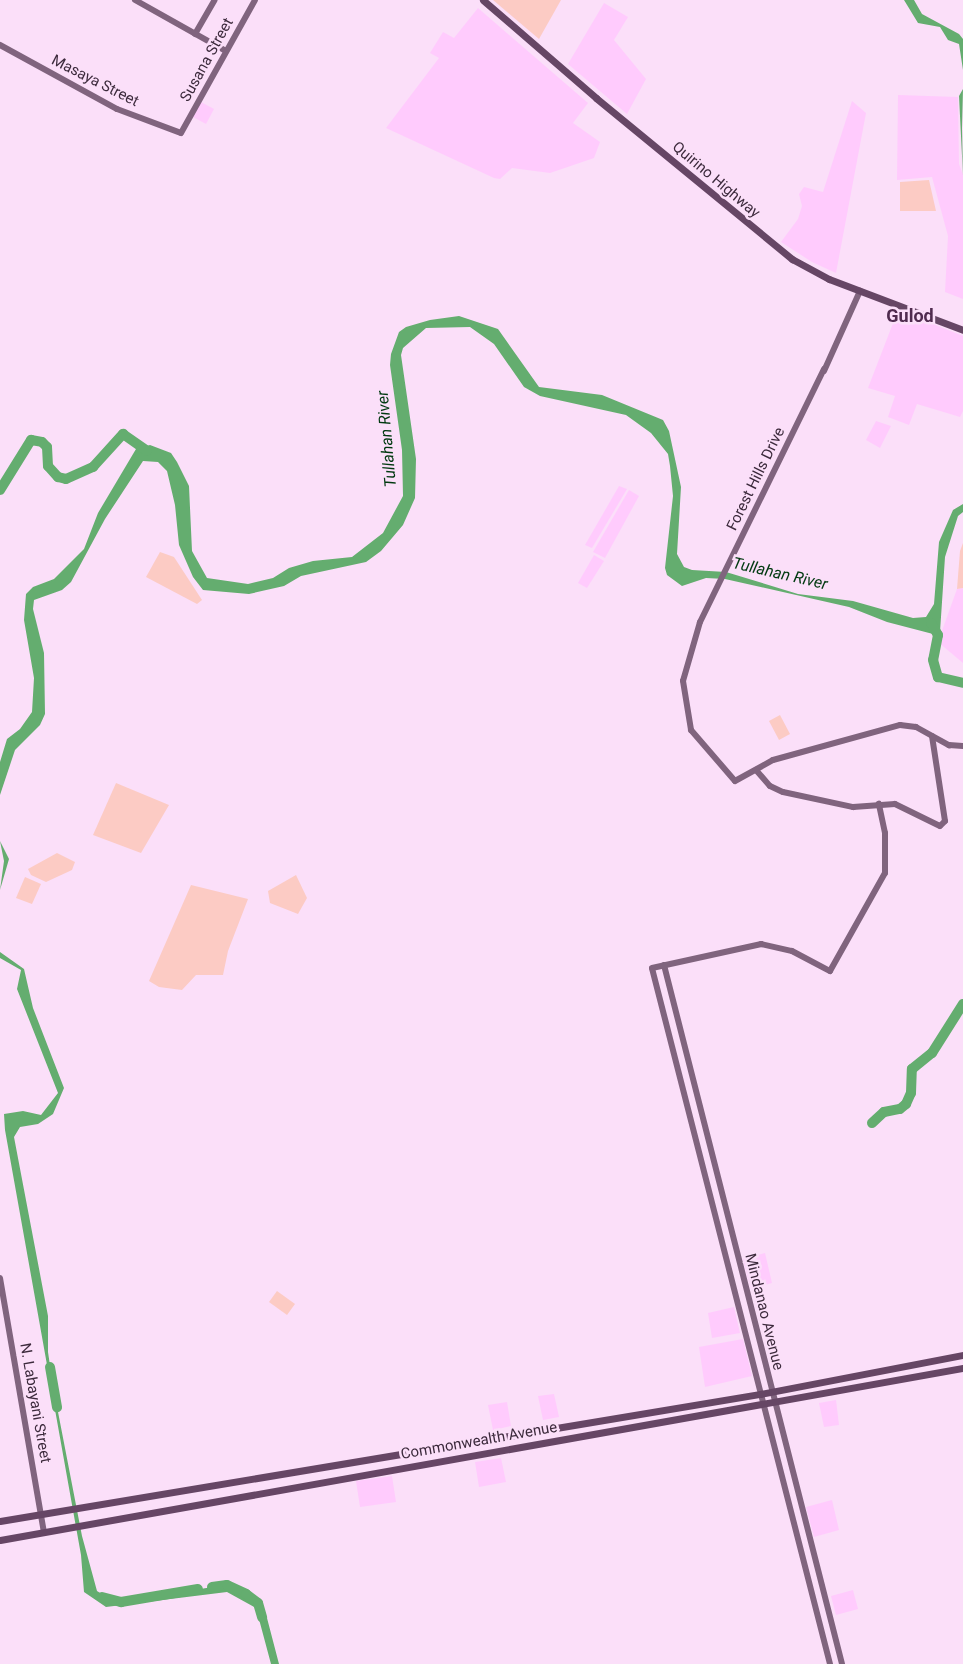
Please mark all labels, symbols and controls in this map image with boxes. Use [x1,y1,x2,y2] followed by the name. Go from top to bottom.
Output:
[177,15,237,105] street label: Susana Street
[48,51,142,111] street label: Masaya Street
[668,138,764,222] street label: Quirino Highway
[886,305,934,327] district label: Gulod
[373,390,401,488] water label: Tullahan River
[723,424,789,534] street label: Forest Hills Drive
[731,554,829,594] water label: Tullahan River
[741,1252,787,1372] street label: Mindanao Avenue
[16,1342,54,1464] street label: N. Labayani Street
[399,1418,559,1464] street label: Commonwealth Avenue

